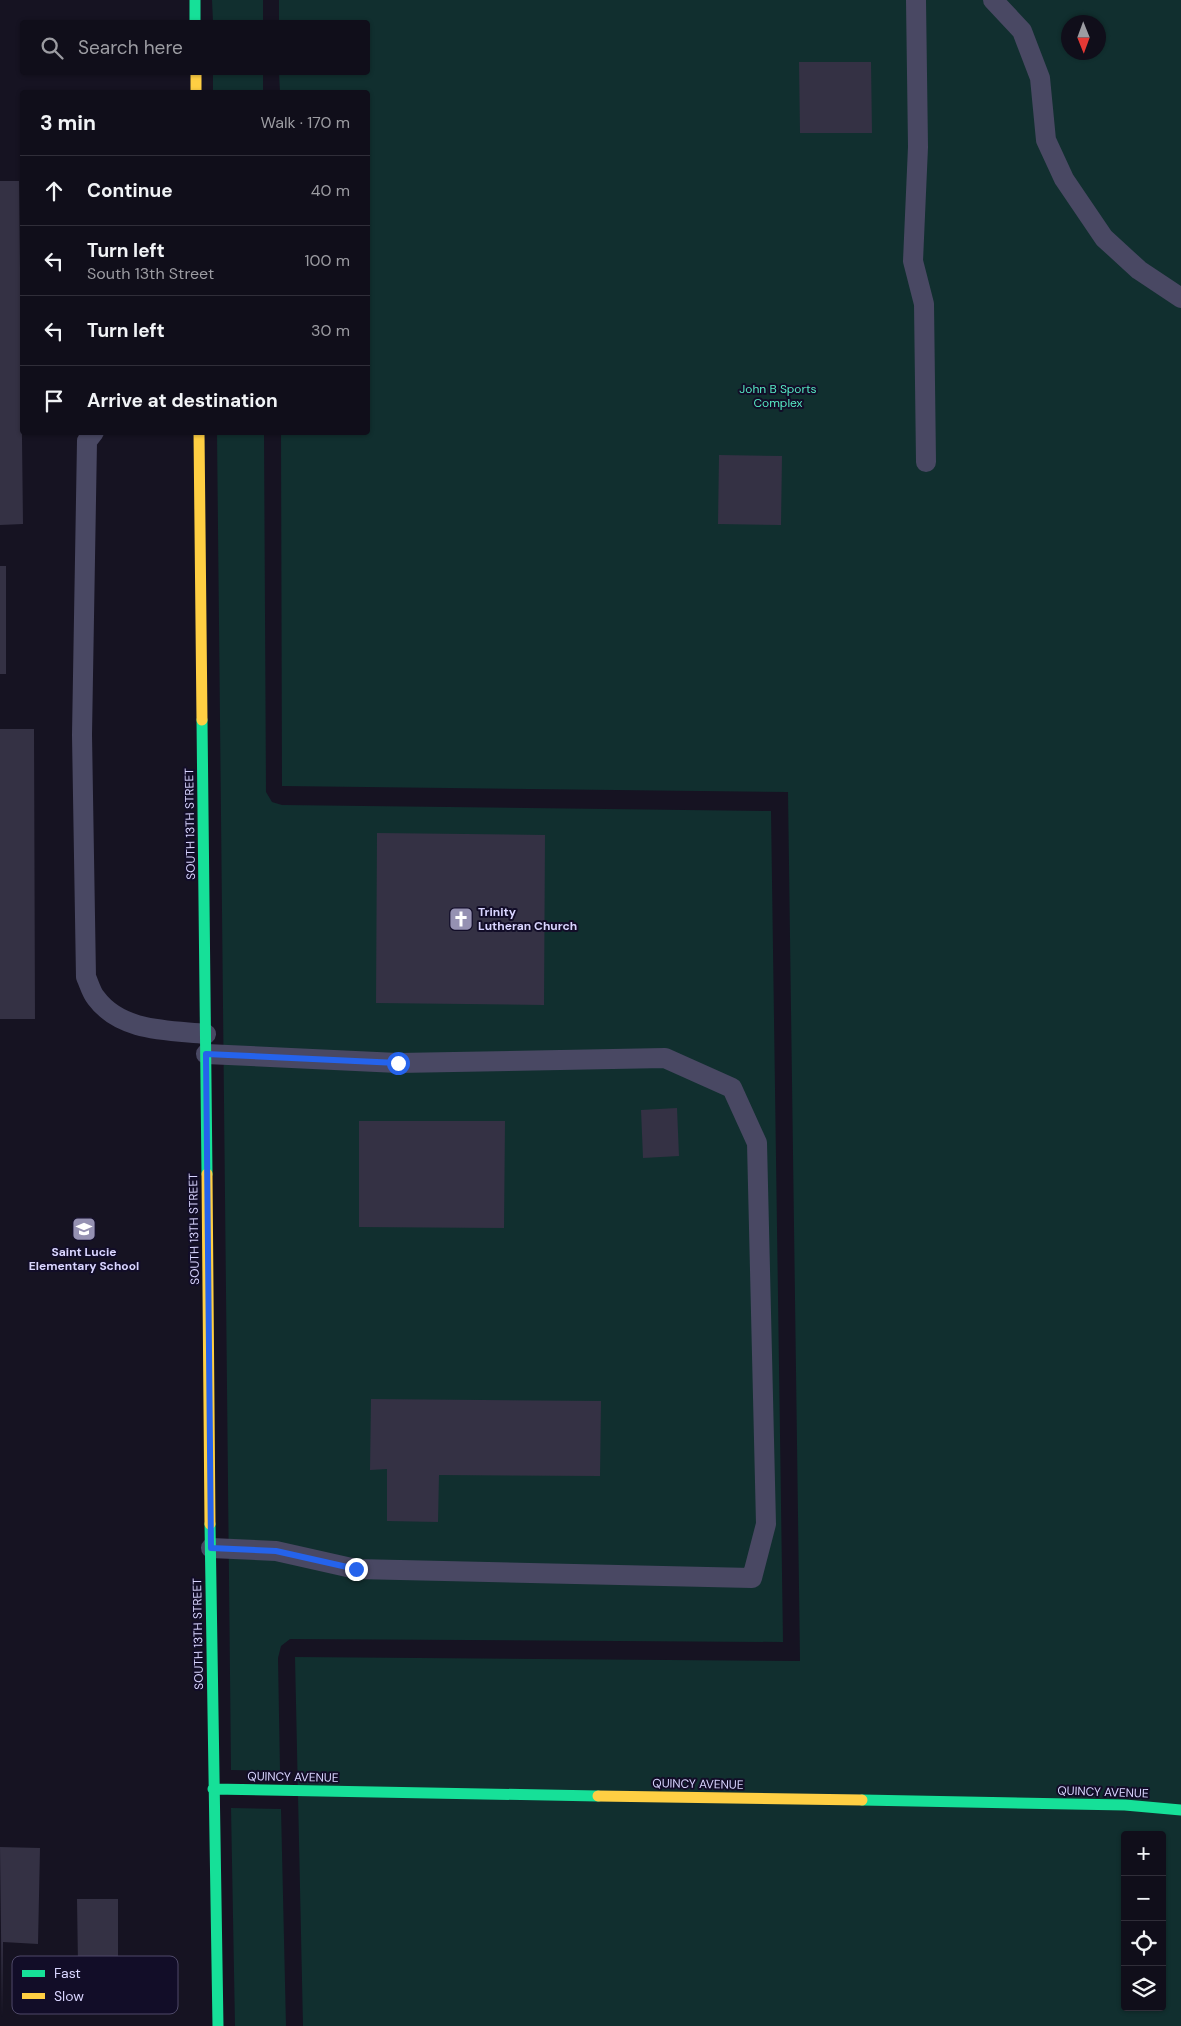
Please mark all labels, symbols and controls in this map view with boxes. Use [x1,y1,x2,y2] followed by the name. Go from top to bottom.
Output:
[1061,15,1106,60] north arrow
[20,20,370,75] search box
[38,34,66,62] icon: search
[78,35,183,60] text: Search here
[40,109,96,137] text: 3 min
[261,112,350,133] text: Walk · 170 m
[40,177,68,205] icon: ahead
[87,178,173,203] text: Continue
[311,180,350,201] text: 40 m
[87,238,165,263] text: Turn left
[40,247,68,275] icon: left
[305,250,350,271] text: 100 m
[87,263,214,284] text: South 13th Street
[40,317,68,345] icon: left
[87,318,165,343] text: Turn left
[311,320,350,341] text: 30 m
[739,381,817,411] park label: John B Sports Complex
[40,387,68,415] icon: arrive
[87,388,278,413] text: Arrive at destination
[181,768,199,880] street label: SOUTH 13TH STREET
[478,904,577,934] place label: Trinity Lutheran Church
[448,906,474,932] church icon: Trinity Lutheran Church
[387,1052,410,1075] route start
[185,1173,203,1285] street label: SOUTH 13TH STREET
[71,1216,97,1242] school or university icon: Saint Lucie Elementary School
[29,1244,139,1274] place label: Saint Lucie Elementary School
[345,1558,368,1581] route end
[189,1578,207,1690] street label: SOUTH 13TH STREET
[247,1768,339,1786] street label: QUINCY AVENUE
[652,1775,744,1793] street label: QUINCY AVENUE
[1057,1782,1149,1802] street label: QUINCY AVENUE
[1121,1831,1166,2011] map controls
[1121,1831,1166,1876] button: +
[1121,1876,1166,1921] button: −
[1121,1921,1166,1966] button: locate
[12,1956,178,2014] legend
[54,1964,81,1982] text: Fast
[1121,1966,1166,2011] button: layers
[54,1987,84,2005] text: Slow

